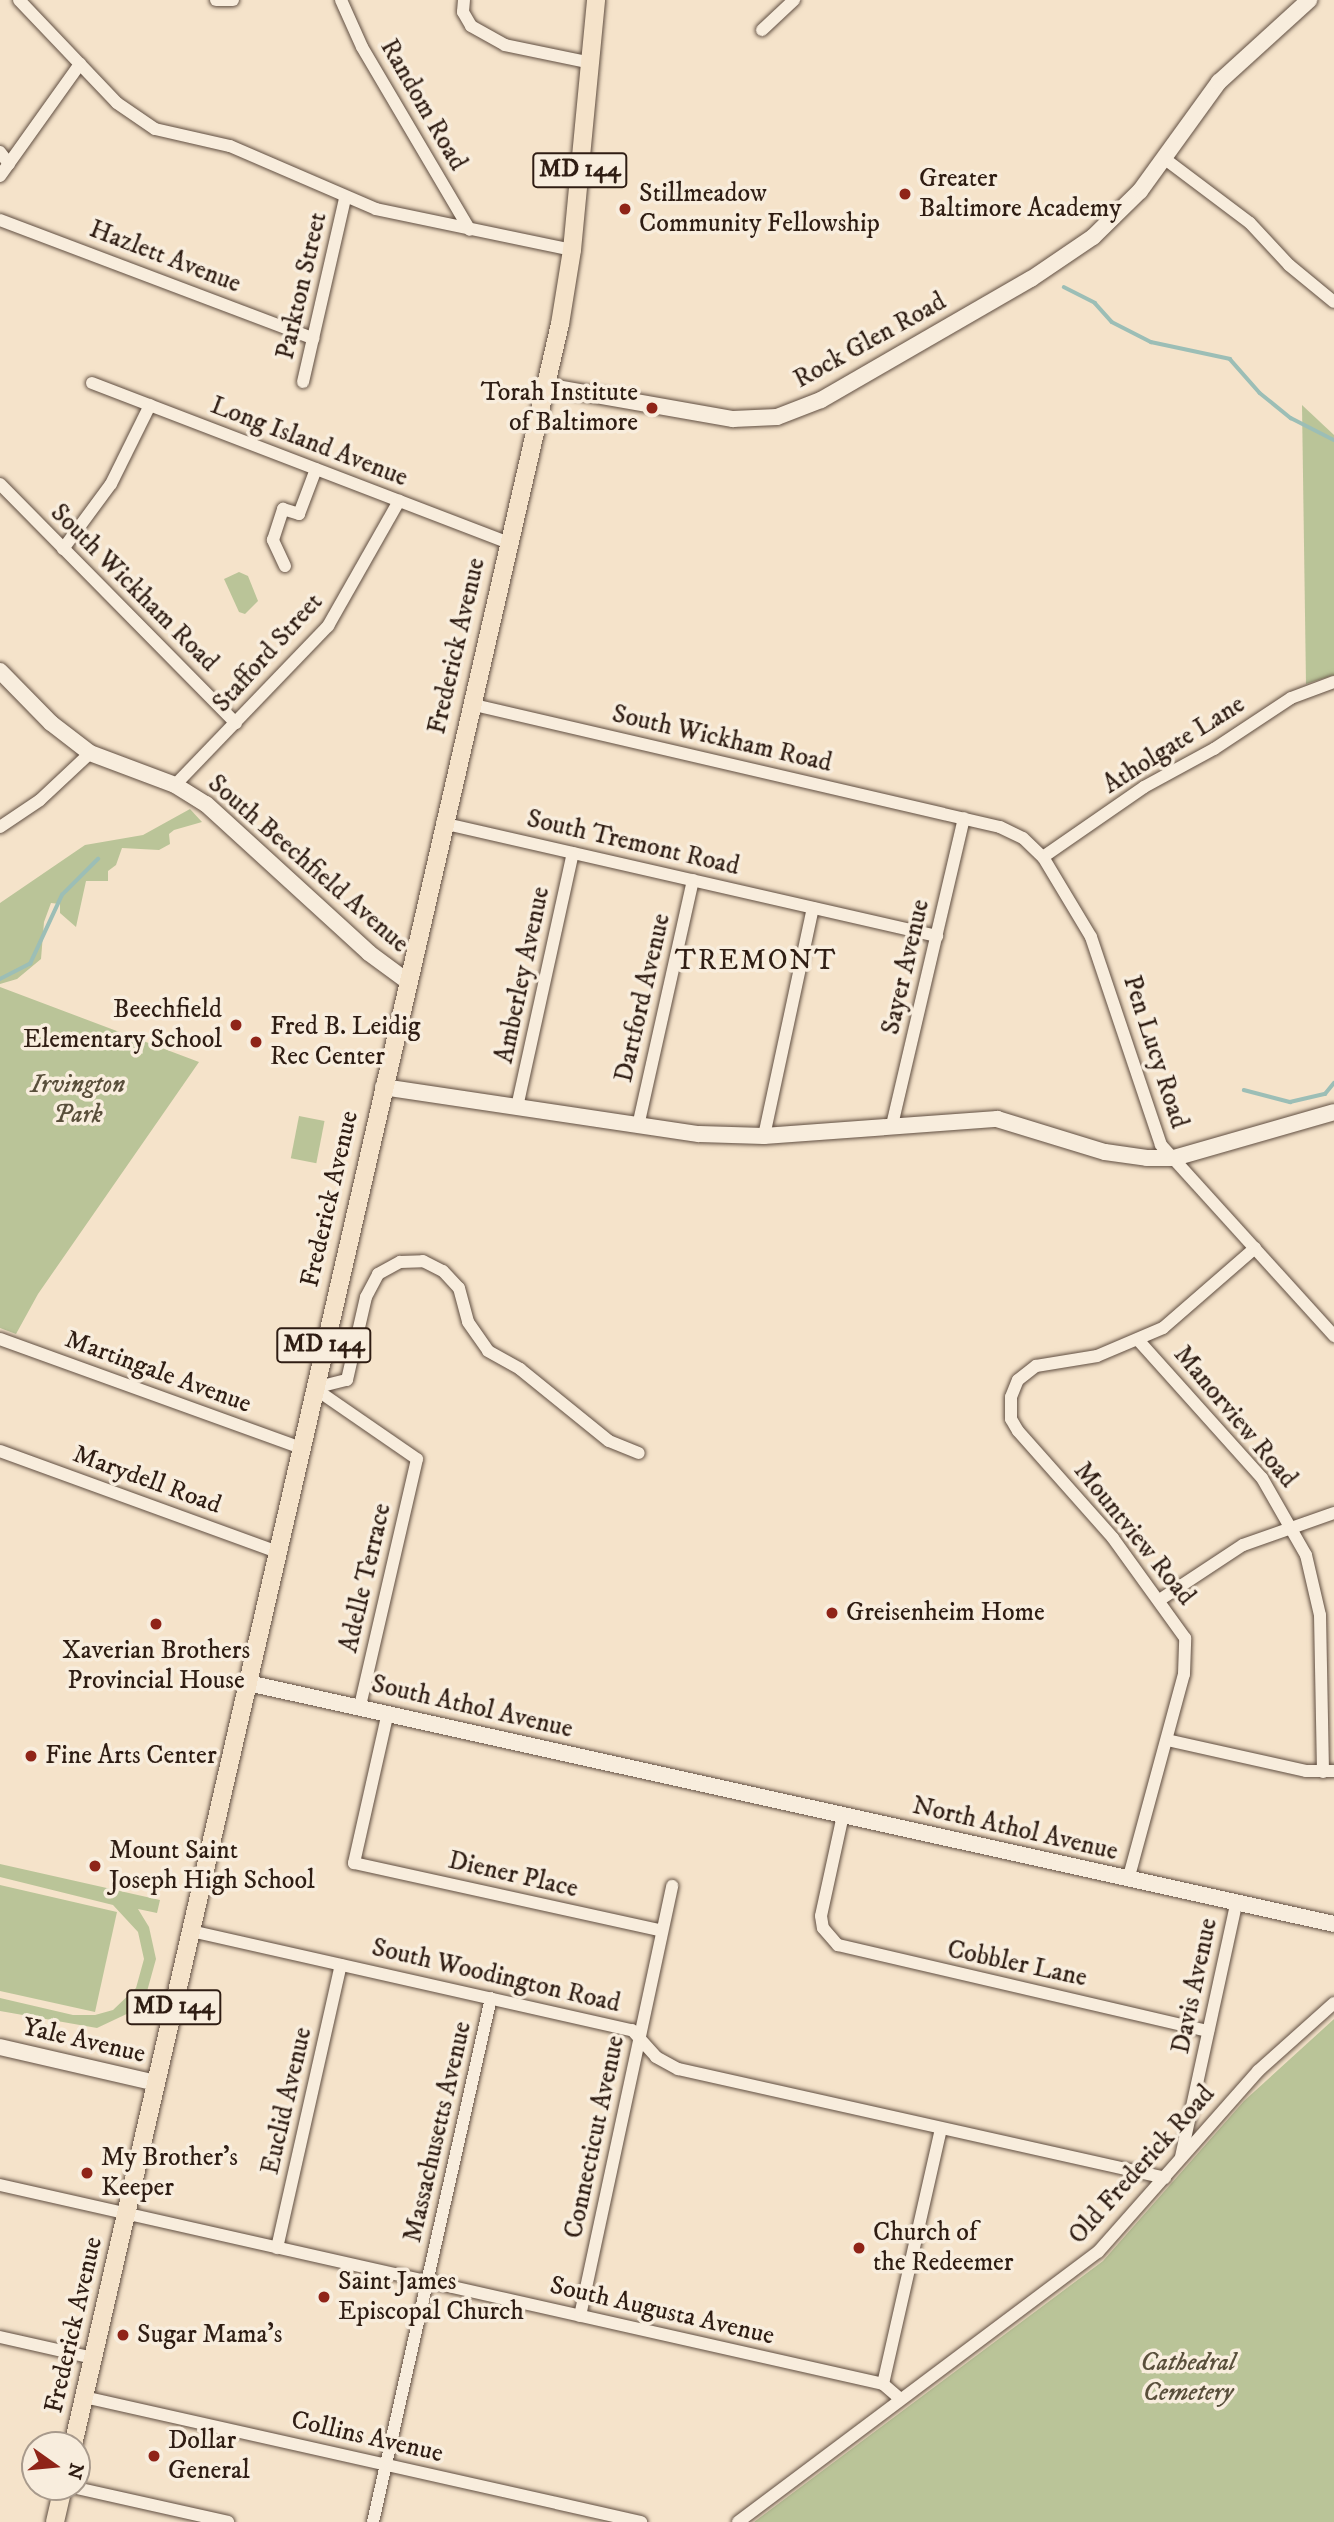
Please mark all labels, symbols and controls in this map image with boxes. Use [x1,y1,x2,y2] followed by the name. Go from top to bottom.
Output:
[373,34,473,176] street label: Random Road
[531,150,629,190] road number: MD 144
[919,163,1121,224] place label: Greater Baltimore Academy
[639,178,880,240] place label: Stillmeadow Community Fellowship
[897,186,913,202] marker: Greater Baltimore Academy
[617,201,633,217] marker: Stillmeadow Community Fellowship
[270,209,334,363] street label: Parkton Street
[85,214,245,300] street label: Hazlett Avenue
[788,286,952,396] street label: Rock Glen Road
[481,377,638,438] place label: Torah Institute of Baltimore
[206,390,412,494] street label: Long Island Avenue
[644,400,660,416] marker: Torah Institute of Baltimore
[44,498,224,678] street label: South Wickham Road
[422,555,492,737] street label: Frederick Avenue
[206,587,330,719] street label: Stafford Street
[1097,689,1251,801] street label: Atholgate Lane
[609,699,835,779] street label: South Wickham Road
[201,768,415,960] street label: South Beechfield Avenue
[524,803,742,883] street label: South Tremont Road
[489,884,557,1066] street label: Amberley Avenue
[875,896,937,1038] street label: Sayer Avenue
[608,911,678,1085] street label: Dartford Avenue
[676,944,836,978] district label: TREMONT
[1116,972,1194,1132] street label: Pen Lucy Road
[23,994,222,1056] place label: Beechfield Elementary School
[270,1011,420,1072] place label: Fred B. Leidig Rec Center
[228,1017,244,1033] marker: Beechfield Elementary School
[248,1034,264,1050] marker: Fred B. Leidig Rec Center
[31,1069,125,1130] park label: Irvington Park
[295,1108,365,1290] street label: Frederick Avenue
[61,1324,255,1420] street label: Martingale Avenue
[275,1324,373,1366] road number: MD 144
[1167,1340,1303,1494] street label: Manorview Road
[69,1439,225,1521] street label: Marydell Road
[1067,1456,1201,1612] street label: Mountview Road
[334,1500,398,1656] street label: Adelle Terrace
[846,1597,1045,1629] place label: Greisenheim Home
[824,1605,840,1621] marker: Greisenheim Home
[148,1616,164,1632] marker: Xaverian Brothers Provincial House
[62,1635,250,1696] place label: Xaverian Brothers Provincial House
[368,1669,576,1745] street label: South Athol Avenue
[45,1740,217,1772] place label: Fine Arts Center
[23,1748,39,1764] marker: Fine Arts Center
[909,1790,1121,1868] street label: North Athol Avenue
[109,1835,315,1896] place label: Mount Saint Joseph High School
[445,1845,581,1905] street label: Diener Place
[87,1858,103,1874] marker: Mount Saint Joseph High School
[1165,1915,1225,2057] street label: Davis Avenue
[369,1932,623,2020] street label: South Woodington Road
[944,1934,1090,1994] street label: Cobbler Lane
[125,1986,223,2028] road number: MD 144
[20,2012,148,2070] street label: Yale Avenue
[397,2018,479,2246] street label: Massachusetts Avenue
[255,2024,319,2178] street label: Euclid Avenue
[558,2033,632,2241] street label: Connecticut Avenue
[1062,2079,1222,2251] street label: Old Frederick Road
[101,2142,238,2204] place label: My Brother's Keeper
[79,2165,95,2181] marker: My Brother's Keeper
[873,2217,1014,2278] place label: Church of the Redeemer
[39,2234,109,2416] street label: Frederick Avenue
[851,2240,867,2256] marker: Church of the Redeemer
[338,2266,524,2328] place label: Saint James Episcopal Church
[547,2270,777,2352] street label: South Augusta Avenue
[316,2289,332,2305] marker: Saint James Episcopal Church
[137,2319,282,2351] place label: Sugar Mama's
[115,2327,131,2343] marker: Sugar Mama's
[1140,2347,1236,2408] park label: Cathedral Cemetery
[288,2404,446,2470] street label: Collins Avenue
[168,2425,250,2486] place label: Dollar General
[21,2431,91,2501] north arrow
[146,2448,162,2464] marker: Dollar General
[62,2461,88,2482] text: N

